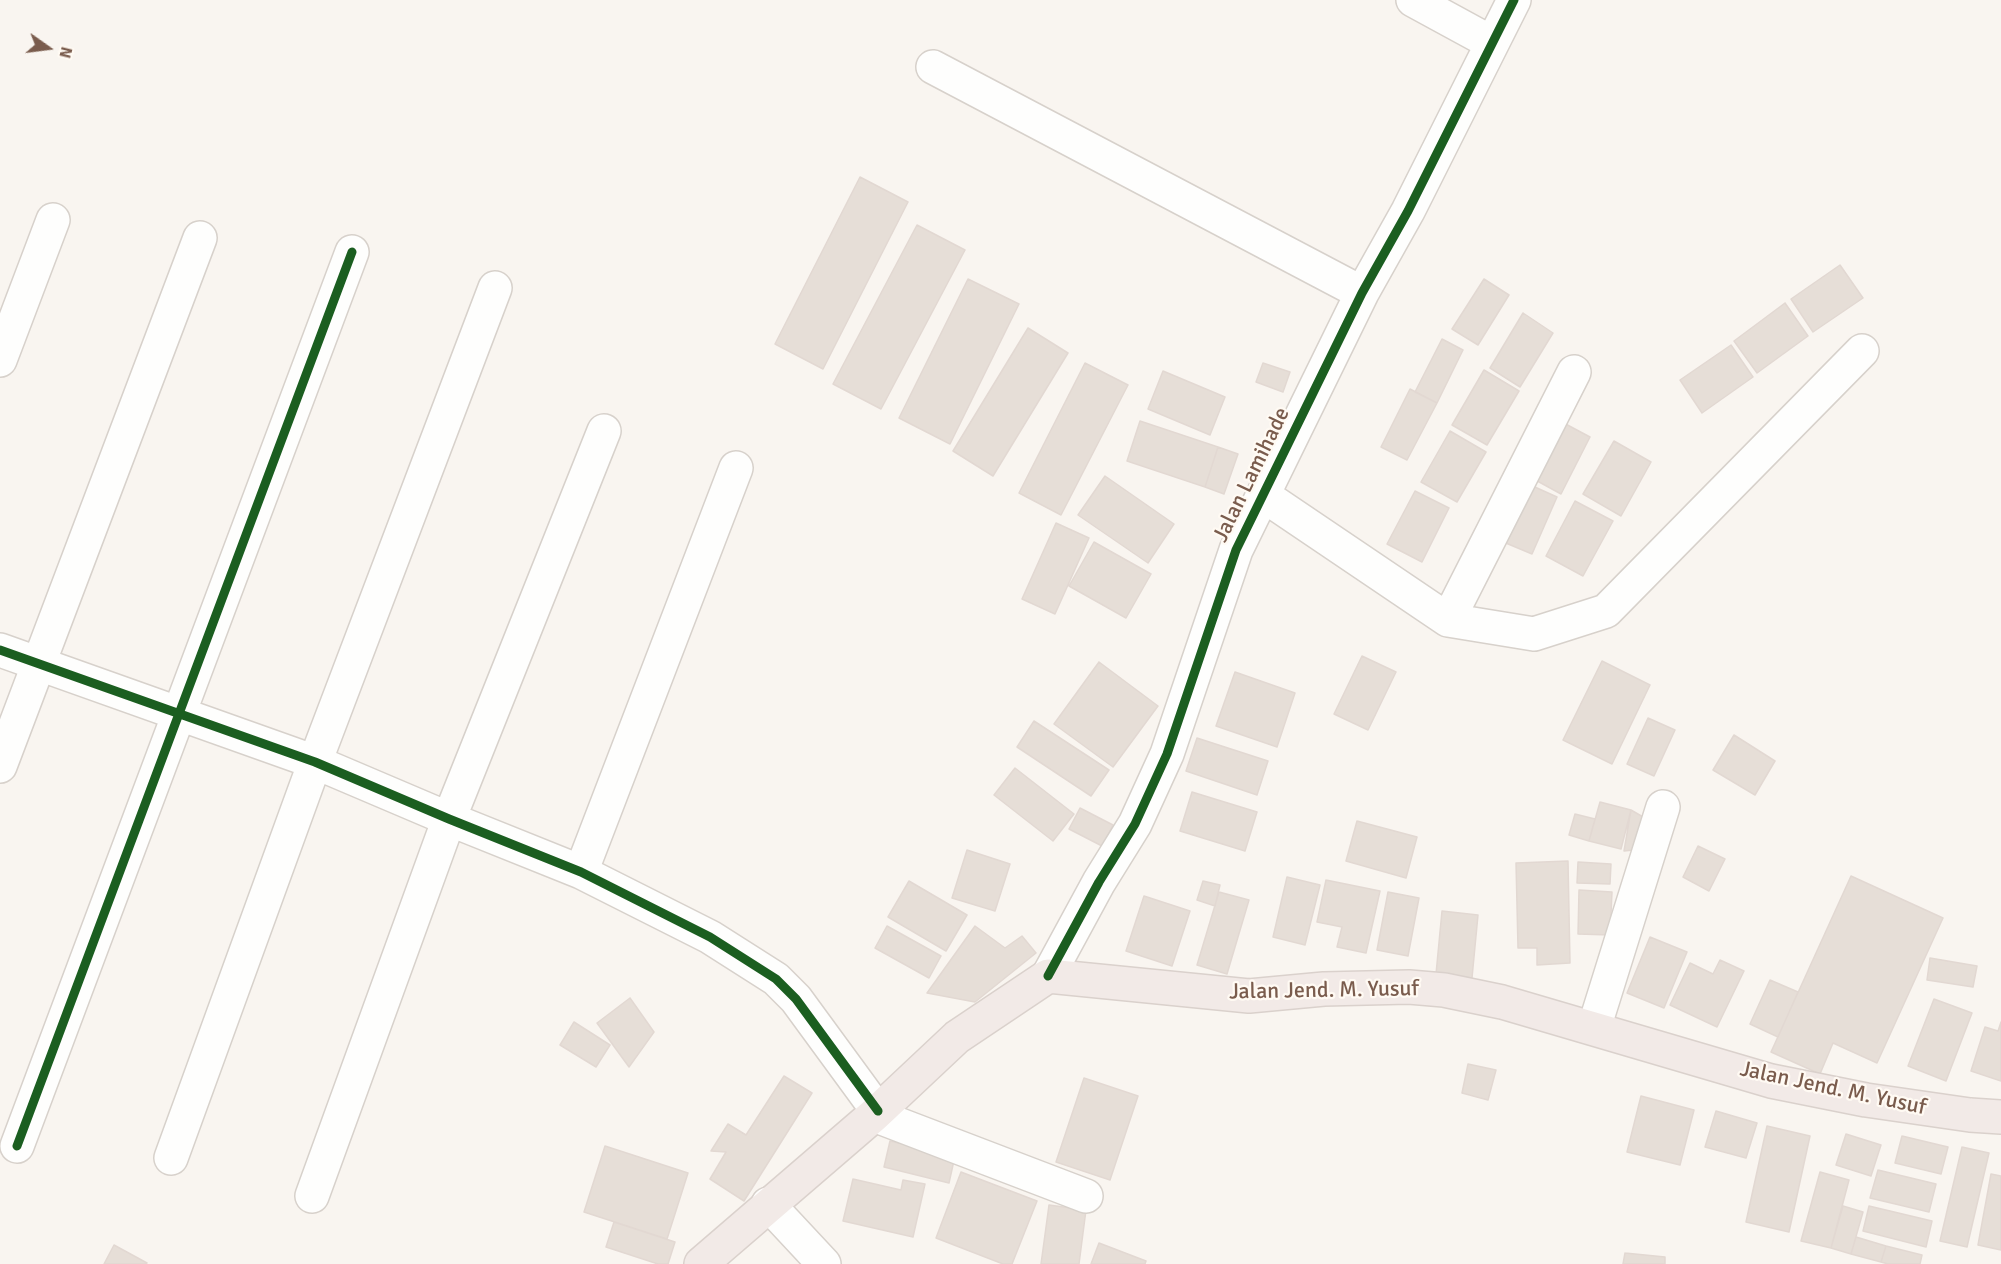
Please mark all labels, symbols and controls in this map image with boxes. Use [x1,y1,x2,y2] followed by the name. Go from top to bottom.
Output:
[18,18,78,78] north arrow
[54,45,77,60] text: N
[1208,403,1296,547] street label: Jalan Lamihade
[1229,976,1419,1006] street label: Jalan Jend. M. Yusuf
[1737,1056,1929,1122] street label: Jalan Jend. M. Yusuf

